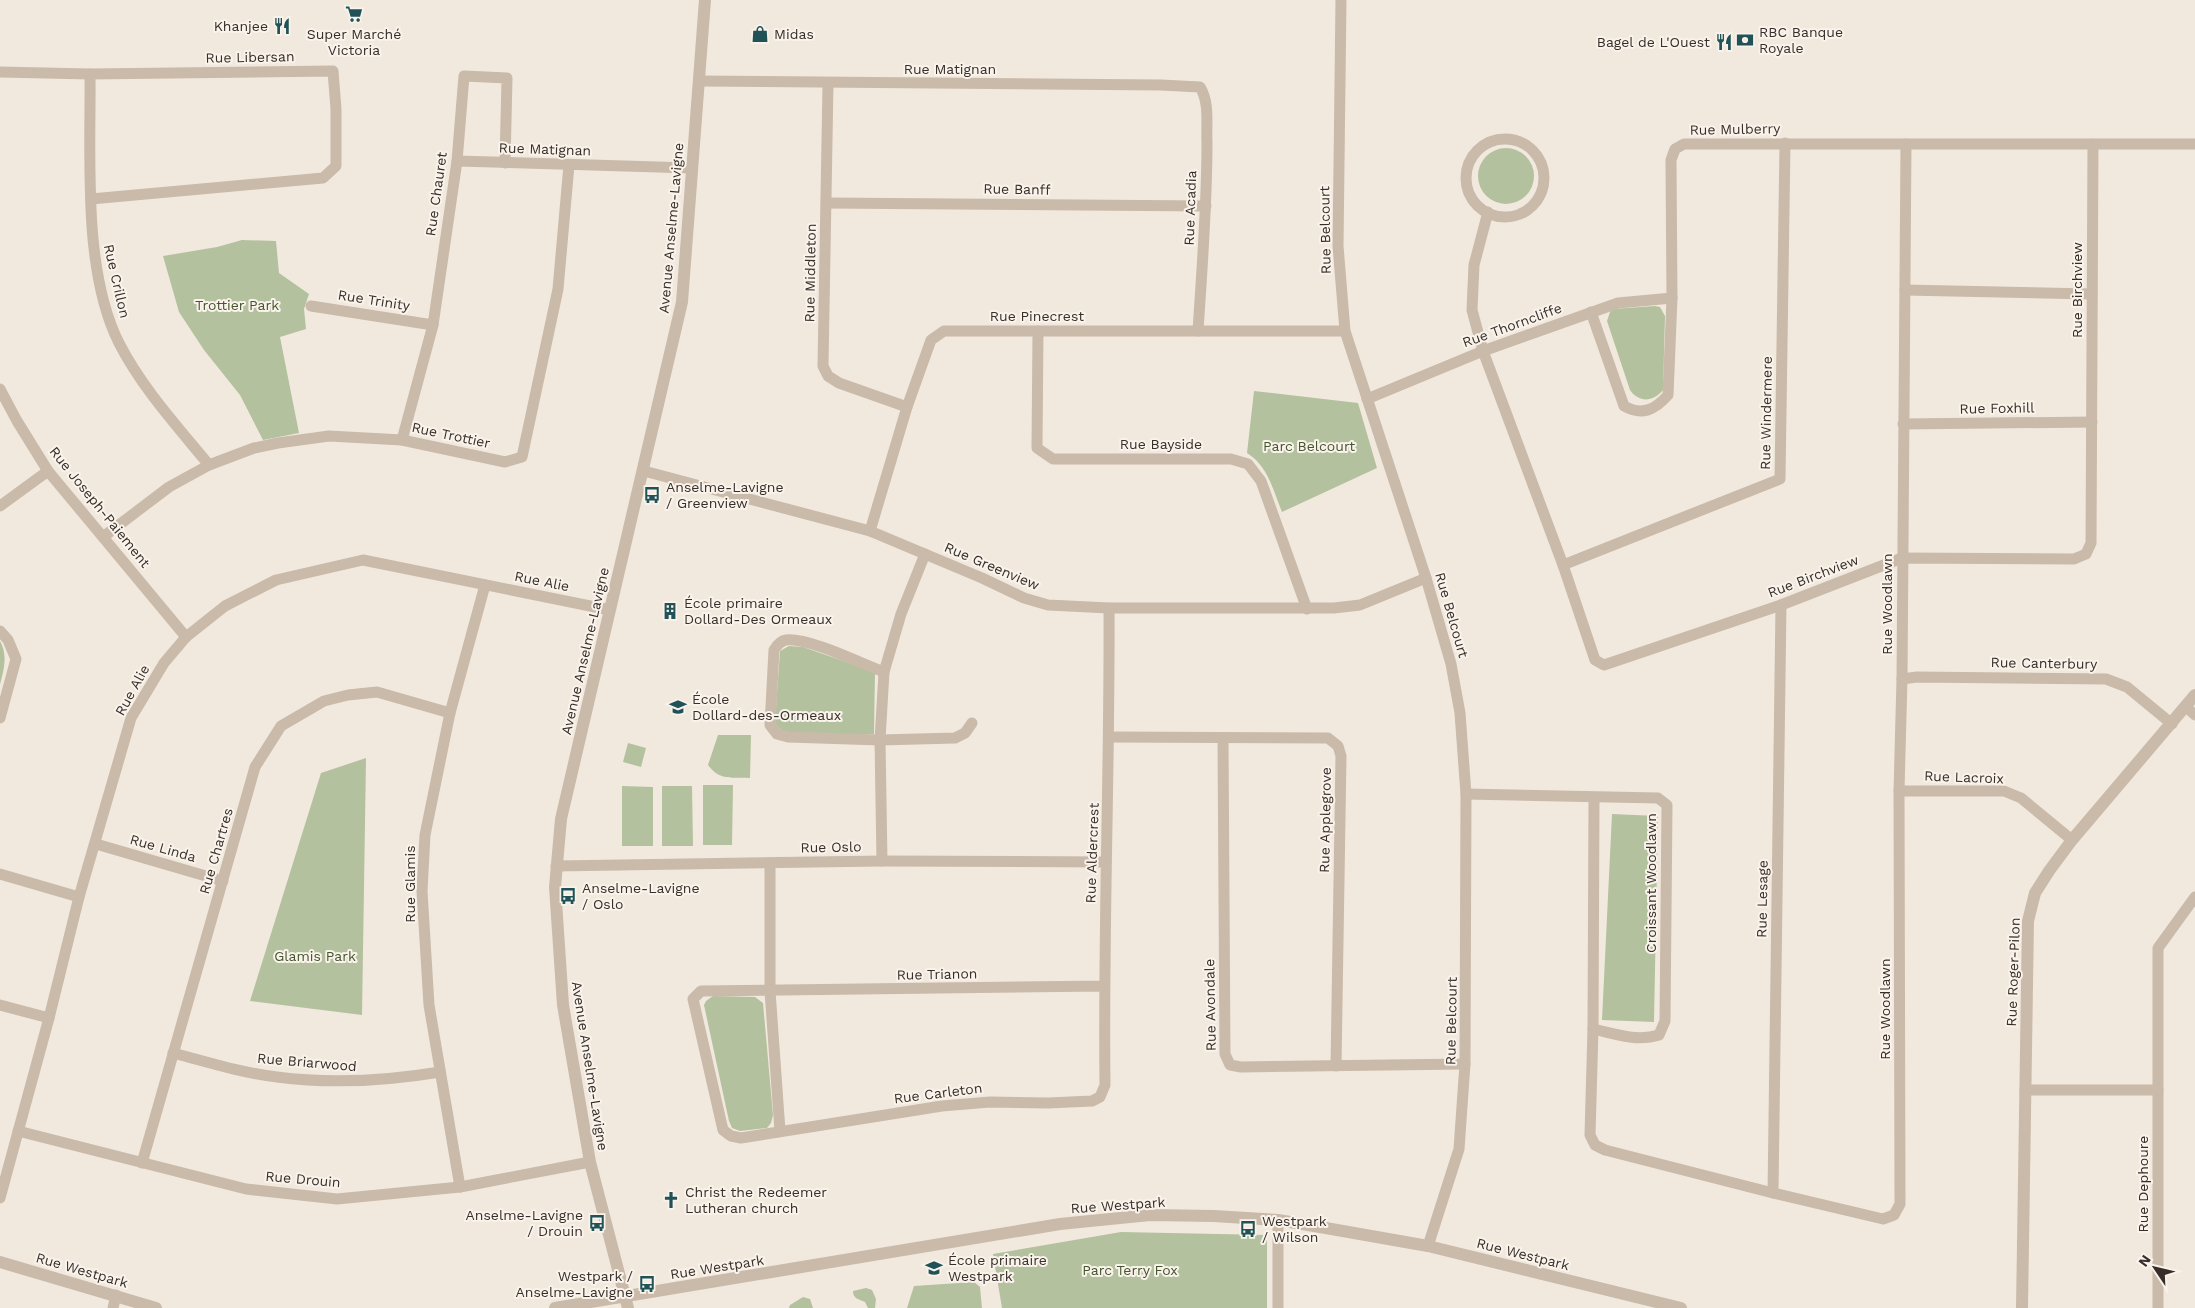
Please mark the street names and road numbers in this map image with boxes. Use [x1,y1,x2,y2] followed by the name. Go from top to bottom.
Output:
[205,48,295,66] street label: Rue Libersan
[904,61,996,77] street label: Rue Matignan
[1689,120,1781,138] street label: Rue Mulberry
[499,139,591,159] street label: Rue Matignan
[656,142,686,314] street label: Avenue Anselme-Lavigne
[422,151,450,237] street label: Rue Chauret
[1181,170,1199,246] street label: Rue Acadia
[983,180,1051,198] street label: Rue Banff
[1316,186,1334,274] street label: Rue Belcourt
[801,223,819,323] street label: Rue Middleton
[2069,242,2085,338] street label: Rue Birchview
[101,243,133,319] street label: Rue Crillon
[337,286,412,314] street label: Rue Trinity
[1460,300,1564,350] street label: Rue Thorncliffe
[990,308,1084,324] street label: Rue Pinecrest
[1757,356,1775,470] street label: Rue Windermere
[1959,399,2035,417] street label: Rue Foxhill
[410,419,492,451] street label: Rue Trottier
[1120,436,1202,452] street label: Rue Bayside
[46,443,154,571] street label: Rue Joseph-Paiement
[942,539,1042,593] street label: Rue Greenview
[1765,551,1861,601] street label: Rue Birchview
[1879,553,1895,655] street label: Rue Woodlawn
[558,566,612,736] street label: Avenue Anselme-Lavigne
[513,568,571,594] street label: Rue Alie
[1432,570,1472,660] street label: Rue Belcourt
[1990,654,2098,672] street label: Rue Canterbury
[112,662,152,718] street label: Rue Alie
[1316,767,1334,873] street label: Rue Applegrove
[1924,768,2004,786] street label: Rue Lacroix
[1082,802,1102,904] street label: Rue Aldercrest
[196,806,236,896] street label: Rue Chartres
[1643,813,1659,953] street label: Croissant Woodlawn
[128,831,198,865] street label: Rue Linda
[800,838,862,856] street label: Rue Oslo
[402,845,418,923] street label: Rue Glamis
[1753,860,1771,938] street label: Rue Lesage
[2003,917,2023,1027] street label: Rue Roger-Pilon
[1877,958,1893,1060] street label: Rue Woodlawn
[1201,959,1219,1051] street label: Rue Avondale
[896,965,978,983] street label: Rue Trianon
[1442,977,1460,1065] street label: Rue Belcourt
[569,980,611,1152] street label: Avenue Anselme-Lavigne
[257,1050,357,1074] street label: Rue Briarwood
[893,1080,983,1106] street label: Rue Carleton
[2135,1136,2151,1232] street label: Rue Dephoure
[265,1168,341,1190] street label: Rue Drouin
[1070,1194,1166,1216] street label: Rue Westpark
[1475,1235,1571,1273] street label: Rue Westpark
[34,1249,130,1291] street label: Rue Westpark
[669,1252,765,1282] street label: Rue Westpark

